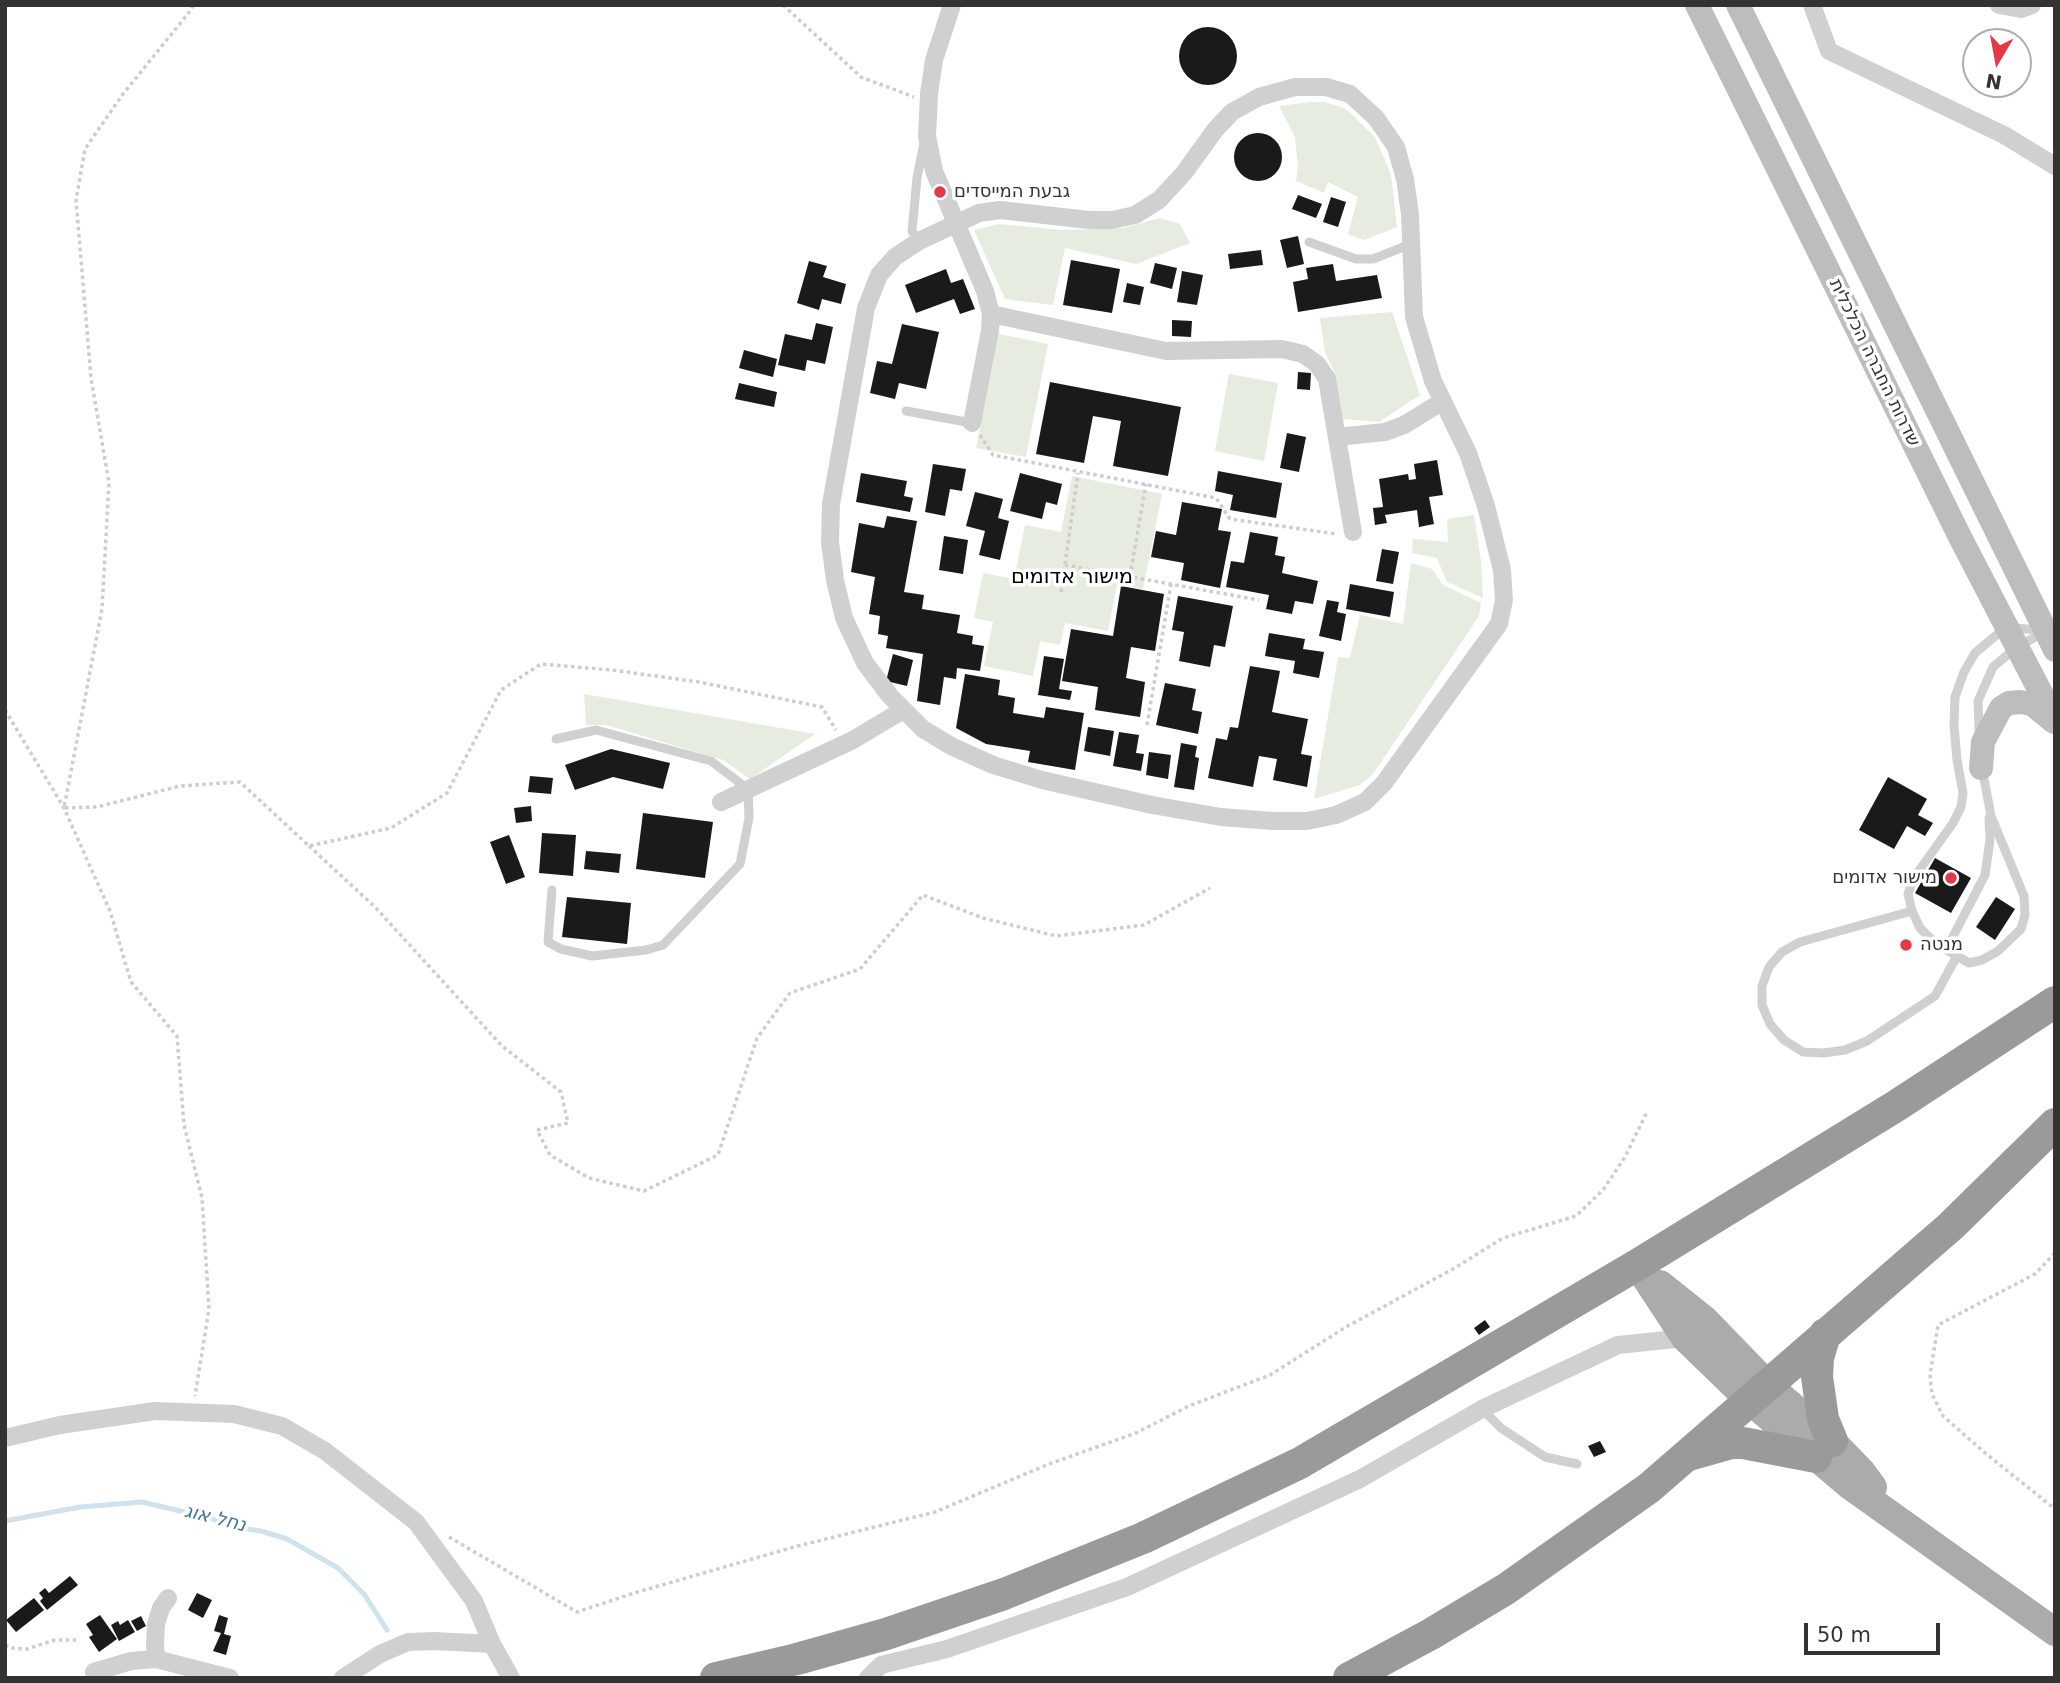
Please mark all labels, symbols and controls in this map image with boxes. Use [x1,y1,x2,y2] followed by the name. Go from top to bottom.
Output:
[1962,28,2032,98] north arrow
[1984,69,2003,94] text: N
[954,181,1070,203] place label: גבעת המייסדים
[932,184,948,200] marker: גבעת המייסדים
[1824,276,1924,450] street label: שדרות החברה הכלכלית
[1011,565,1133,591] district label: מישור אדומים
[1832,867,1937,889] place label: מישור אדומים
[1943,870,1959,886] marker: מישור אדומים
[1920,934,1963,956] place label: מנטה
[1898,937,1914,953] marker: מנטה
[182,1500,248,1538] water label: נחל אוג
[1808,1610,1944,1654] scale bar
[1817,1623,1871,1647] text: 50 m

